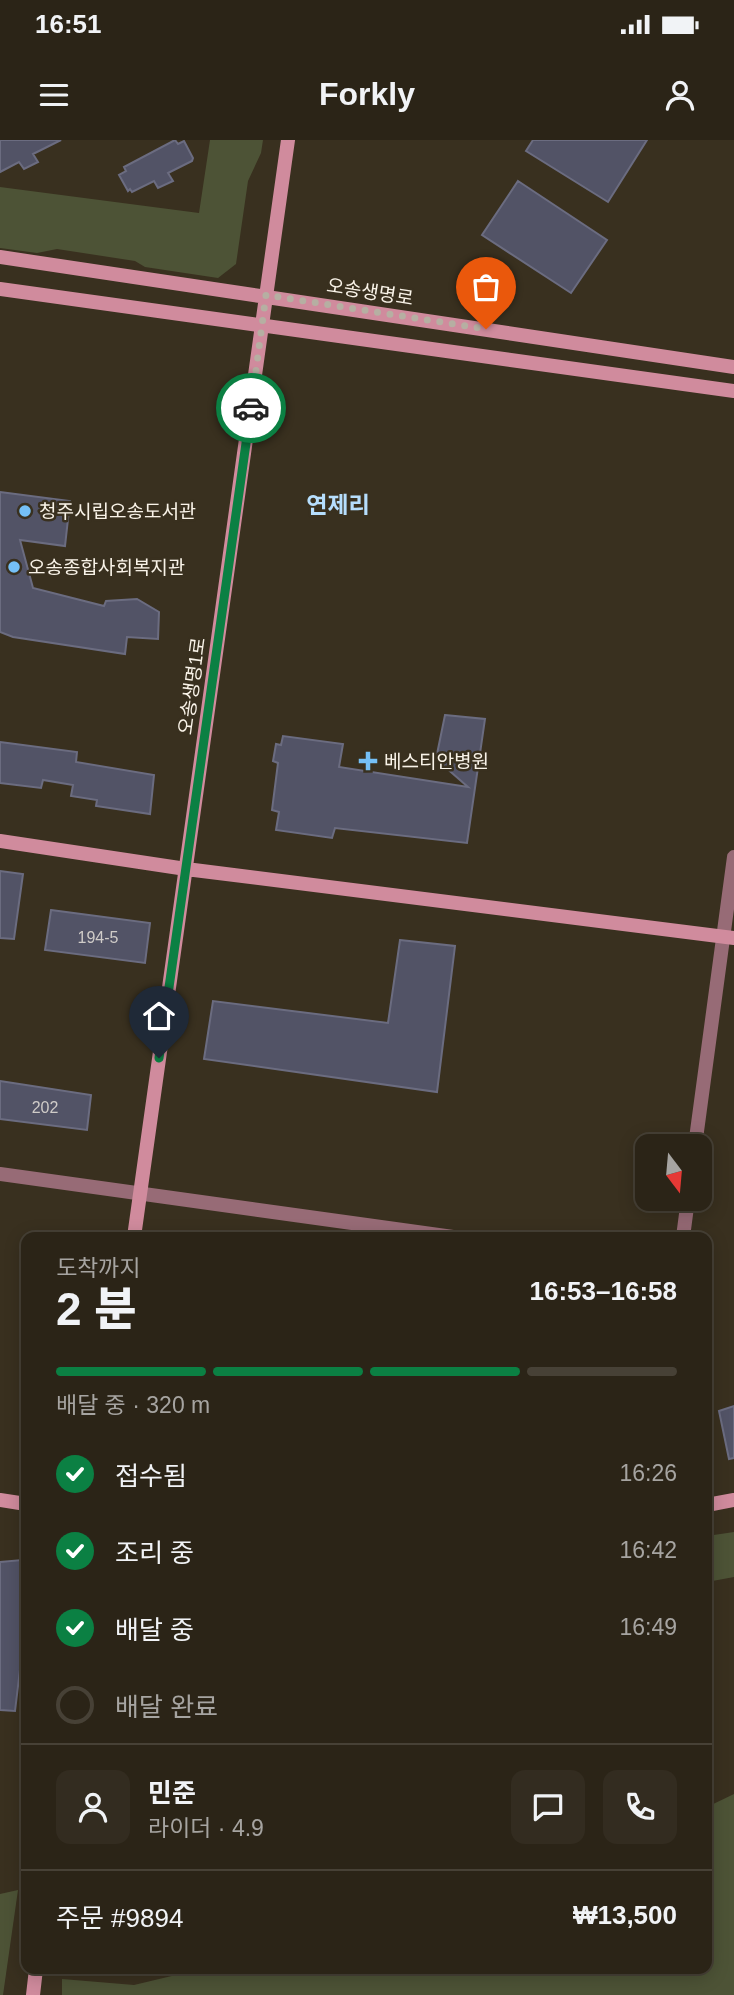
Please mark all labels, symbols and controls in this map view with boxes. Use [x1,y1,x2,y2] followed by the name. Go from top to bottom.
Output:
[35,9,102,39] text: 16:51
[35,76,73,114] icon: menu
[319,76,415,112] text: Forkly
[661,76,699,114] icon: person
[456,257,516,329] pin
[467,268,505,306] icon: bag
[325,275,415,309] street label: 오송생명로
[216,373,286,443] courier
[232,389,270,427] icon: car
[306,492,370,518] district label: 연제리
[39,501,196,522] place label: 청주시립오송도서관
[17,503,33,519] marker: 청주시립오송도서관
[28,557,185,578] place label: 오송종합사회복지관
[6,559,22,575] marker: 오송종합사회복지관
[175,636,209,736] street label: 오송생명1로
[358,751,378,771] marker: 베스티안병원
[384,751,489,772] place label: 베스티안병원
[78,929,119,946] house number: 194-5
[129,986,189,1058] pin
[140,997,178,1035] icon: home
[32,1099,58,1116] house number: 202
[635,1134,712,1211] north arrow
[635,1134,712,1211] map controls
[56,1255,141,1281] text: 도착까지
[530,1276,677,1306] text: 16:53–16:58
[56,1283,137,1335] text: 2 분
[56,1392,210,1418] text: 배달 중 · 320 m
[56,1455,94,1493] icon: check
[619,1460,677,1486] text: 16:26
[115,1461,187,1491] text: 접수됨
[56,1532,94,1570] icon: check
[619,1537,677,1563] text: 16:42
[115,1538,194,1568] text: 조리 중
[56,1609,94,1647] icon: check
[619,1614,677,1640] text: 16:49
[115,1615,194,1645] text: 배달 중
[115,1692,218,1722] text: 배달 완료
[56,1770,130,1844] button: person
[511,1770,585,1844] button: chat
[603,1770,677,1844] button: phone
[148,1778,196,1808] text: 민준
[148,1815,264,1841] text: 라이더 · 4.9
[573,1900,677,1930] text: ₩13,500
[56,1903,183,1933] text: 주문 #9894

